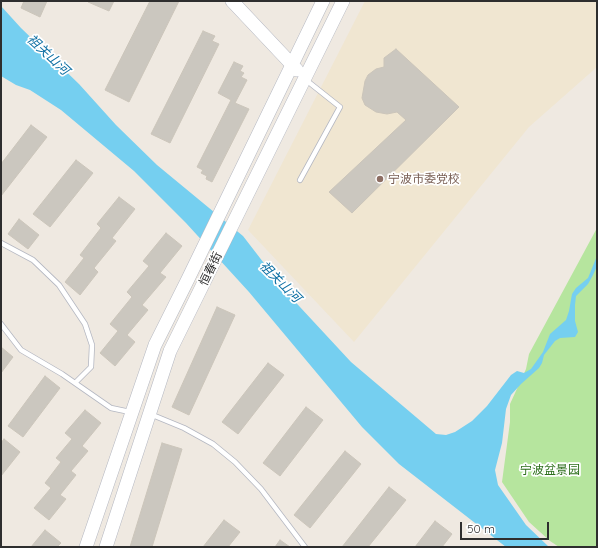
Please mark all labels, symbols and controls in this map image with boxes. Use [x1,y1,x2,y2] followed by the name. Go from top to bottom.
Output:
[24,32,72,78] water label: 祖关山河
[388,172,460,186] place label: 宁波市委党校
[375,174,385,184] marker: 宁波市委党校
[197,250,225,288] street label: 恒春街
[256,258,304,306] water label: 祖关山河
[520,463,580,477] park label: 宁波盆景园
[462,514,551,540] scale bar
[467,521,495,536] text: 50 m

